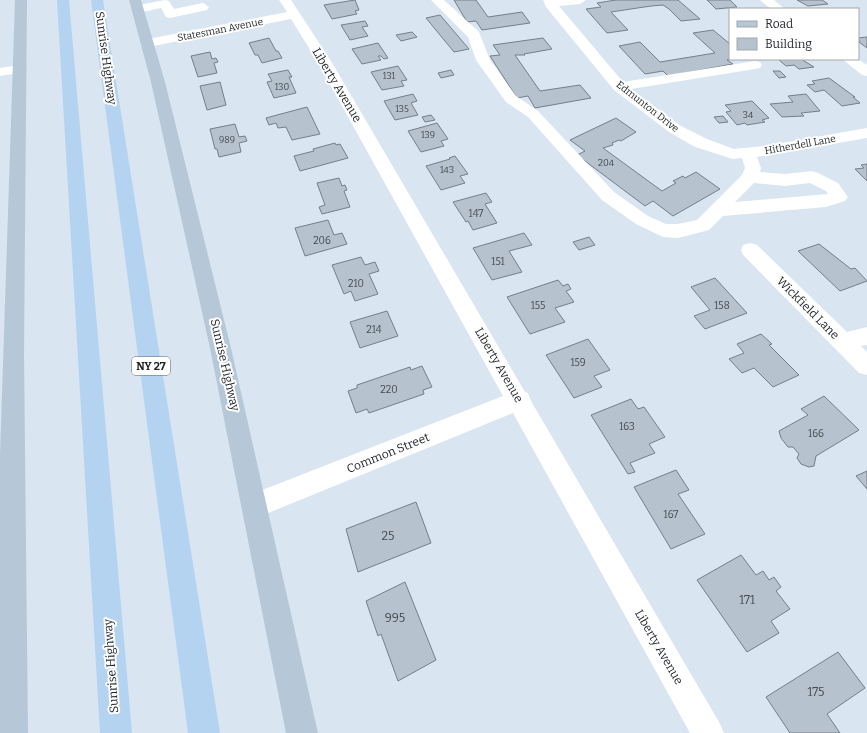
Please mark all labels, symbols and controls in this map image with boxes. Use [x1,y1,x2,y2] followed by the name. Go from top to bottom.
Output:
[729,8,859,60] legend
[93,10,120,106] street label: Sunrise Highway
[176,16,264,44] street label: Statesman Avenue
[765,17,793,31] text: Road
[765,37,812,51] text: Building
[309,45,365,125] street label: Liberty Avenue
[383,71,396,81] house number: 131
[614,79,681,135] street label: Edmunton Drive
[275,82,290,92] house number: 130
[395,104,409,114] house number: 135
[743,110,754,120] house number: 34
[421,130,435,140] house number: 139
[764,133,837,157] street label: Hitherdell Lane
[219,135,235,145] house number: 989
[598,158,615,168] house number: 204
[440,165,454,175] house number: 143
[469,208,483,220] house number: 147
[313,235,331,247] house number: 206
[491,256,505,268] house number: 151
[774,274,842,342] street label: Wickfield Lane
[348,278,364,290] house number: 210
[531,300,545,312] house number: 155
[714,300,730,312] house number: 158
[208,318,243,413] street label: Sunrise Highway
[366,324,382,336] house number: 214
[472,325,526,405] street label: Liberty Avenue
[132,357,170,375] road number: NY 27
[570,357,586,369] house number: 159
[380,384,398,396] house number: 220
[619,421,635,433] house number: 163
[808,428,824,440] house number: 166
[345,430,432,476] street label: Common Street
[664,509,678,521] house number: 167
[382,529,394,543] house number: 25
[739,593,755,607] house number: 171
[632,607,686,687] street label: Liberty Avenue
[385,611,405,625] house number: 995
[101,618,121,713] street label: Sunrise Highway
[808,685,824,699] house number: 175

